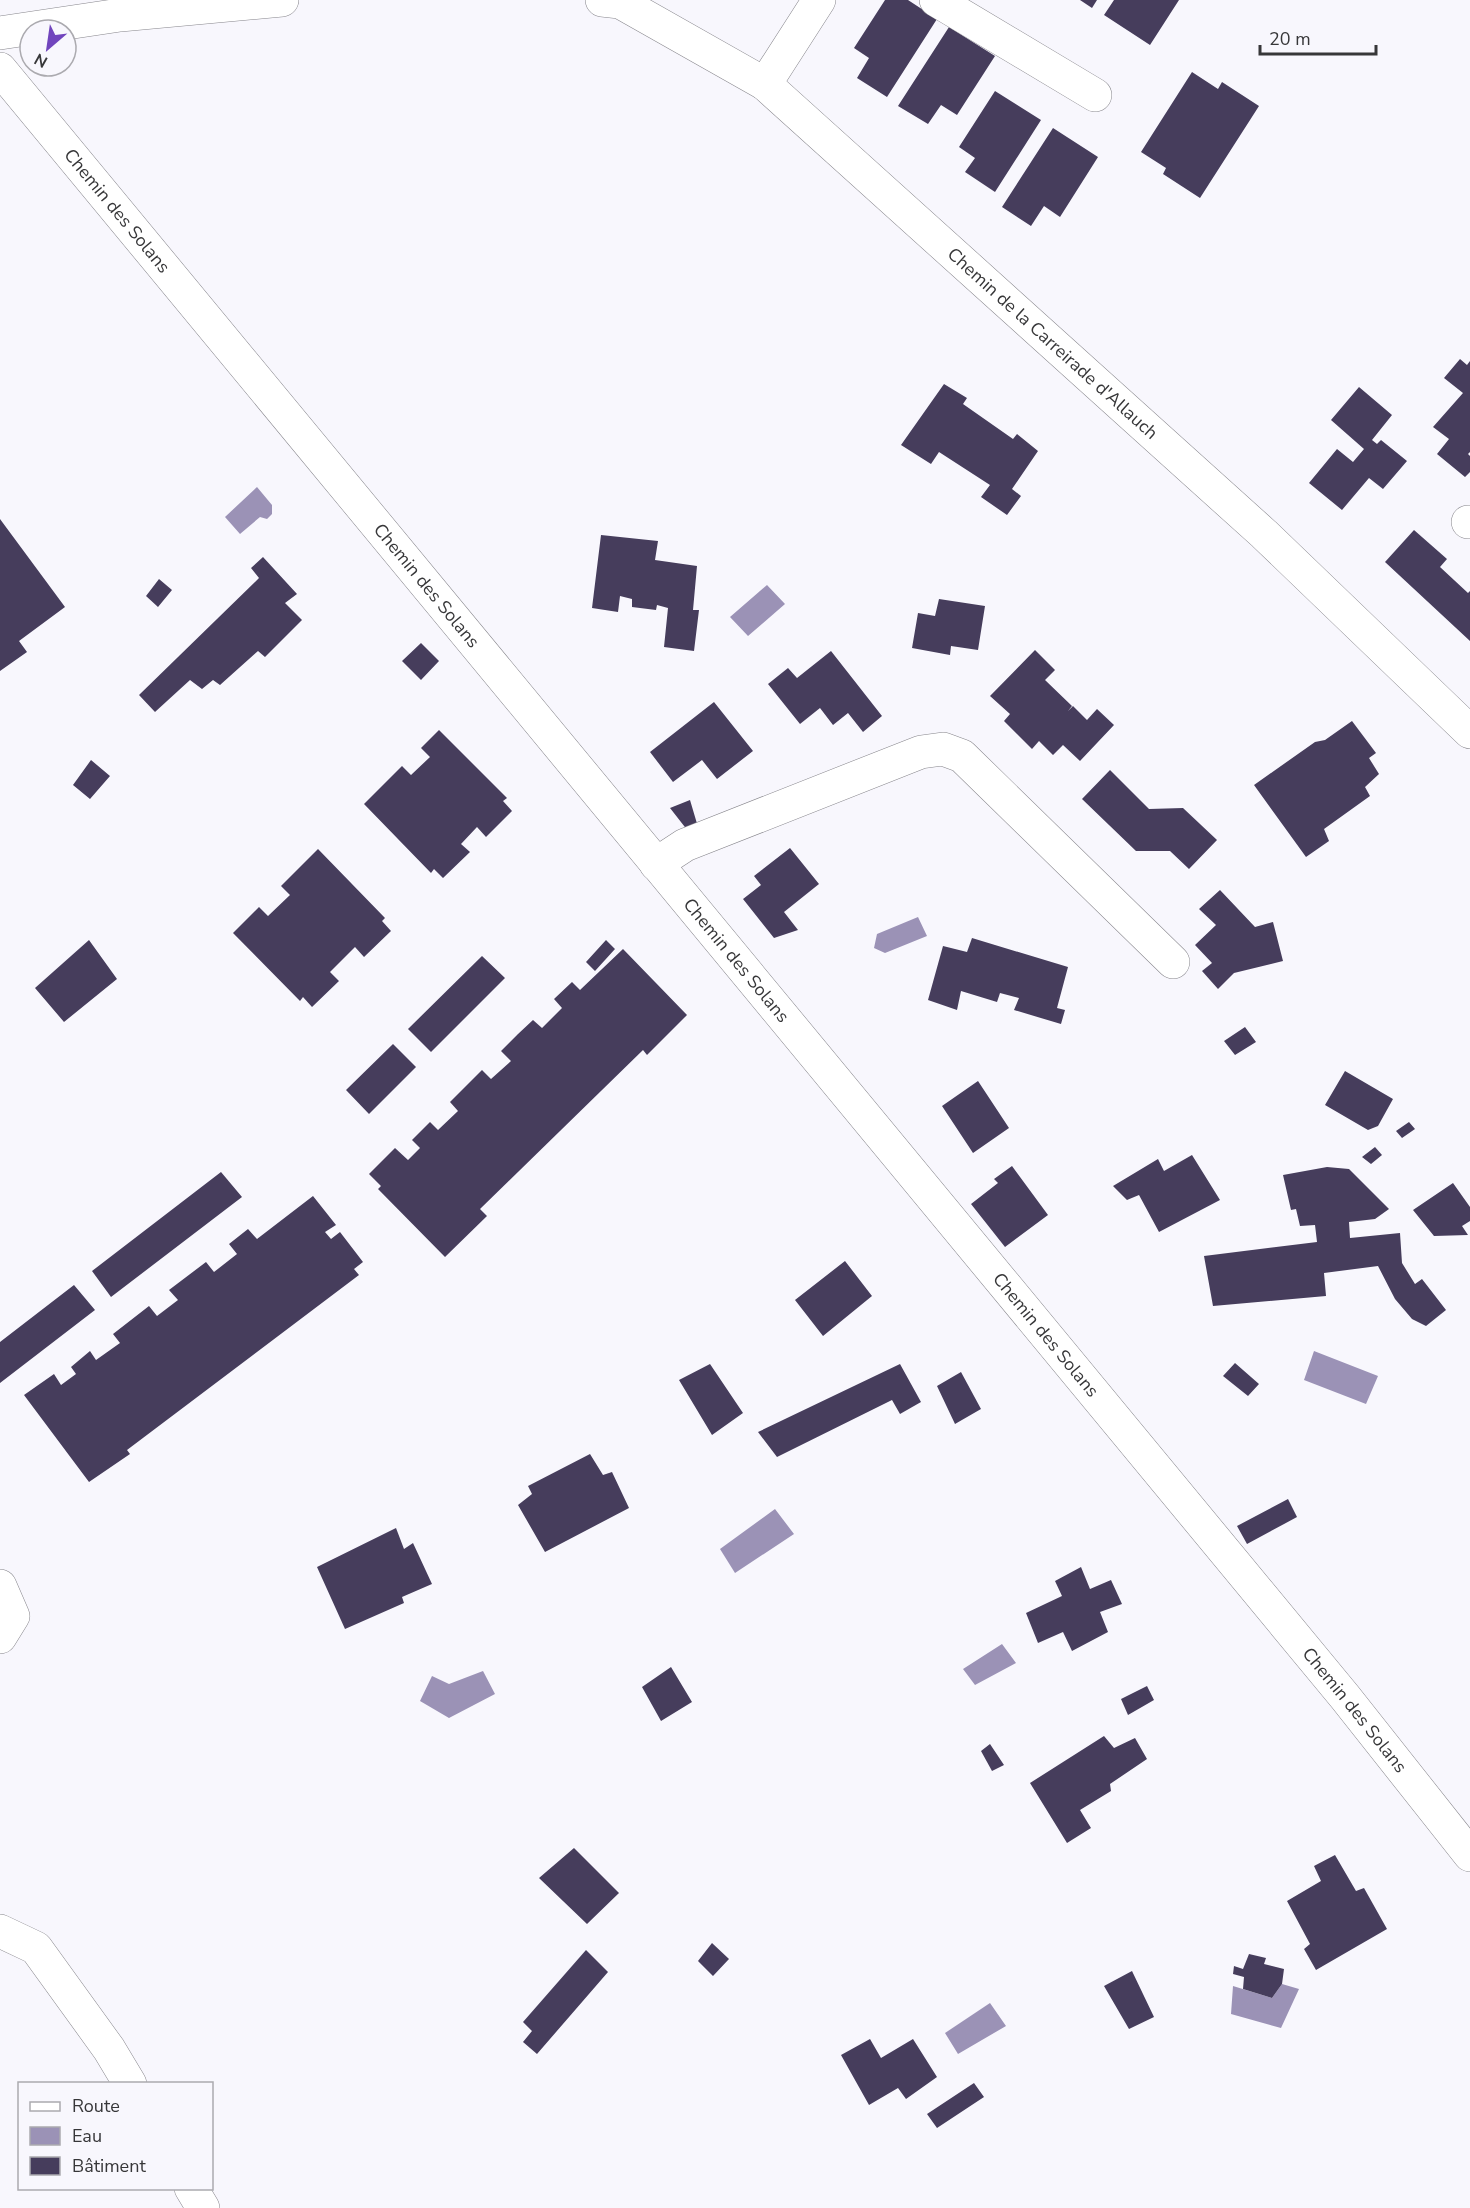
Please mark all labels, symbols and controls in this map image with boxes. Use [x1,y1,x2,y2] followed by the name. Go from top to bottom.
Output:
[18,18,78,78] north arrow
[1260,18,1376,56] scale bar
[1269,27,1311,51] text: 20 m
[31,48,52,73] text: N
[59,144,176,278] street label: Chemin des Solans
[942,242,1163,445] street label: Chemin de la Carreirade d'Allauch
[368,518,485,653] street label: Chemin des Solans
[678,893,795,1027] street label: Chemin des Solans
[987,1268,1104,1402] street label: Chemin des Solans
[1297,1642,1412,1778] street label: Chemin des Solans
[18,2082,213,2190] legend
[72,2094,120,2118] text: Route
[72,2124,102,2148] text: Eau
[72,2154,146,2178] text: Bâtiment

